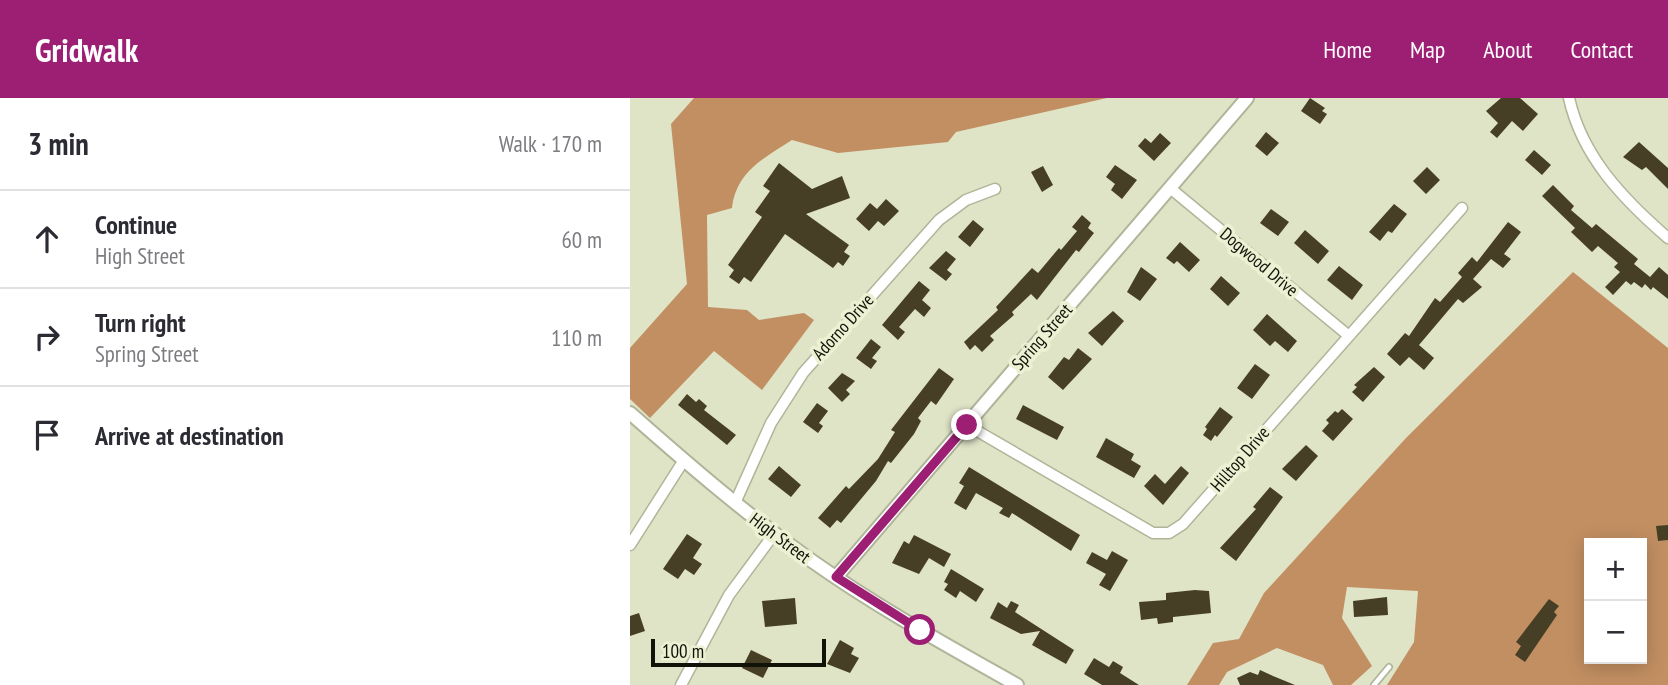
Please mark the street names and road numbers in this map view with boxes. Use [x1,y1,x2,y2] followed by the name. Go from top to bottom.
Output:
[1215,222,1303,301] street label: Dogwood Drive
[807,289,878,365] street label: Adorno Drive
[1006,298,1077,375] street label: Spring Street
[1205,421,1274,496] street label: Hilltop Drive
[745,507,815,568] street label: High Street

